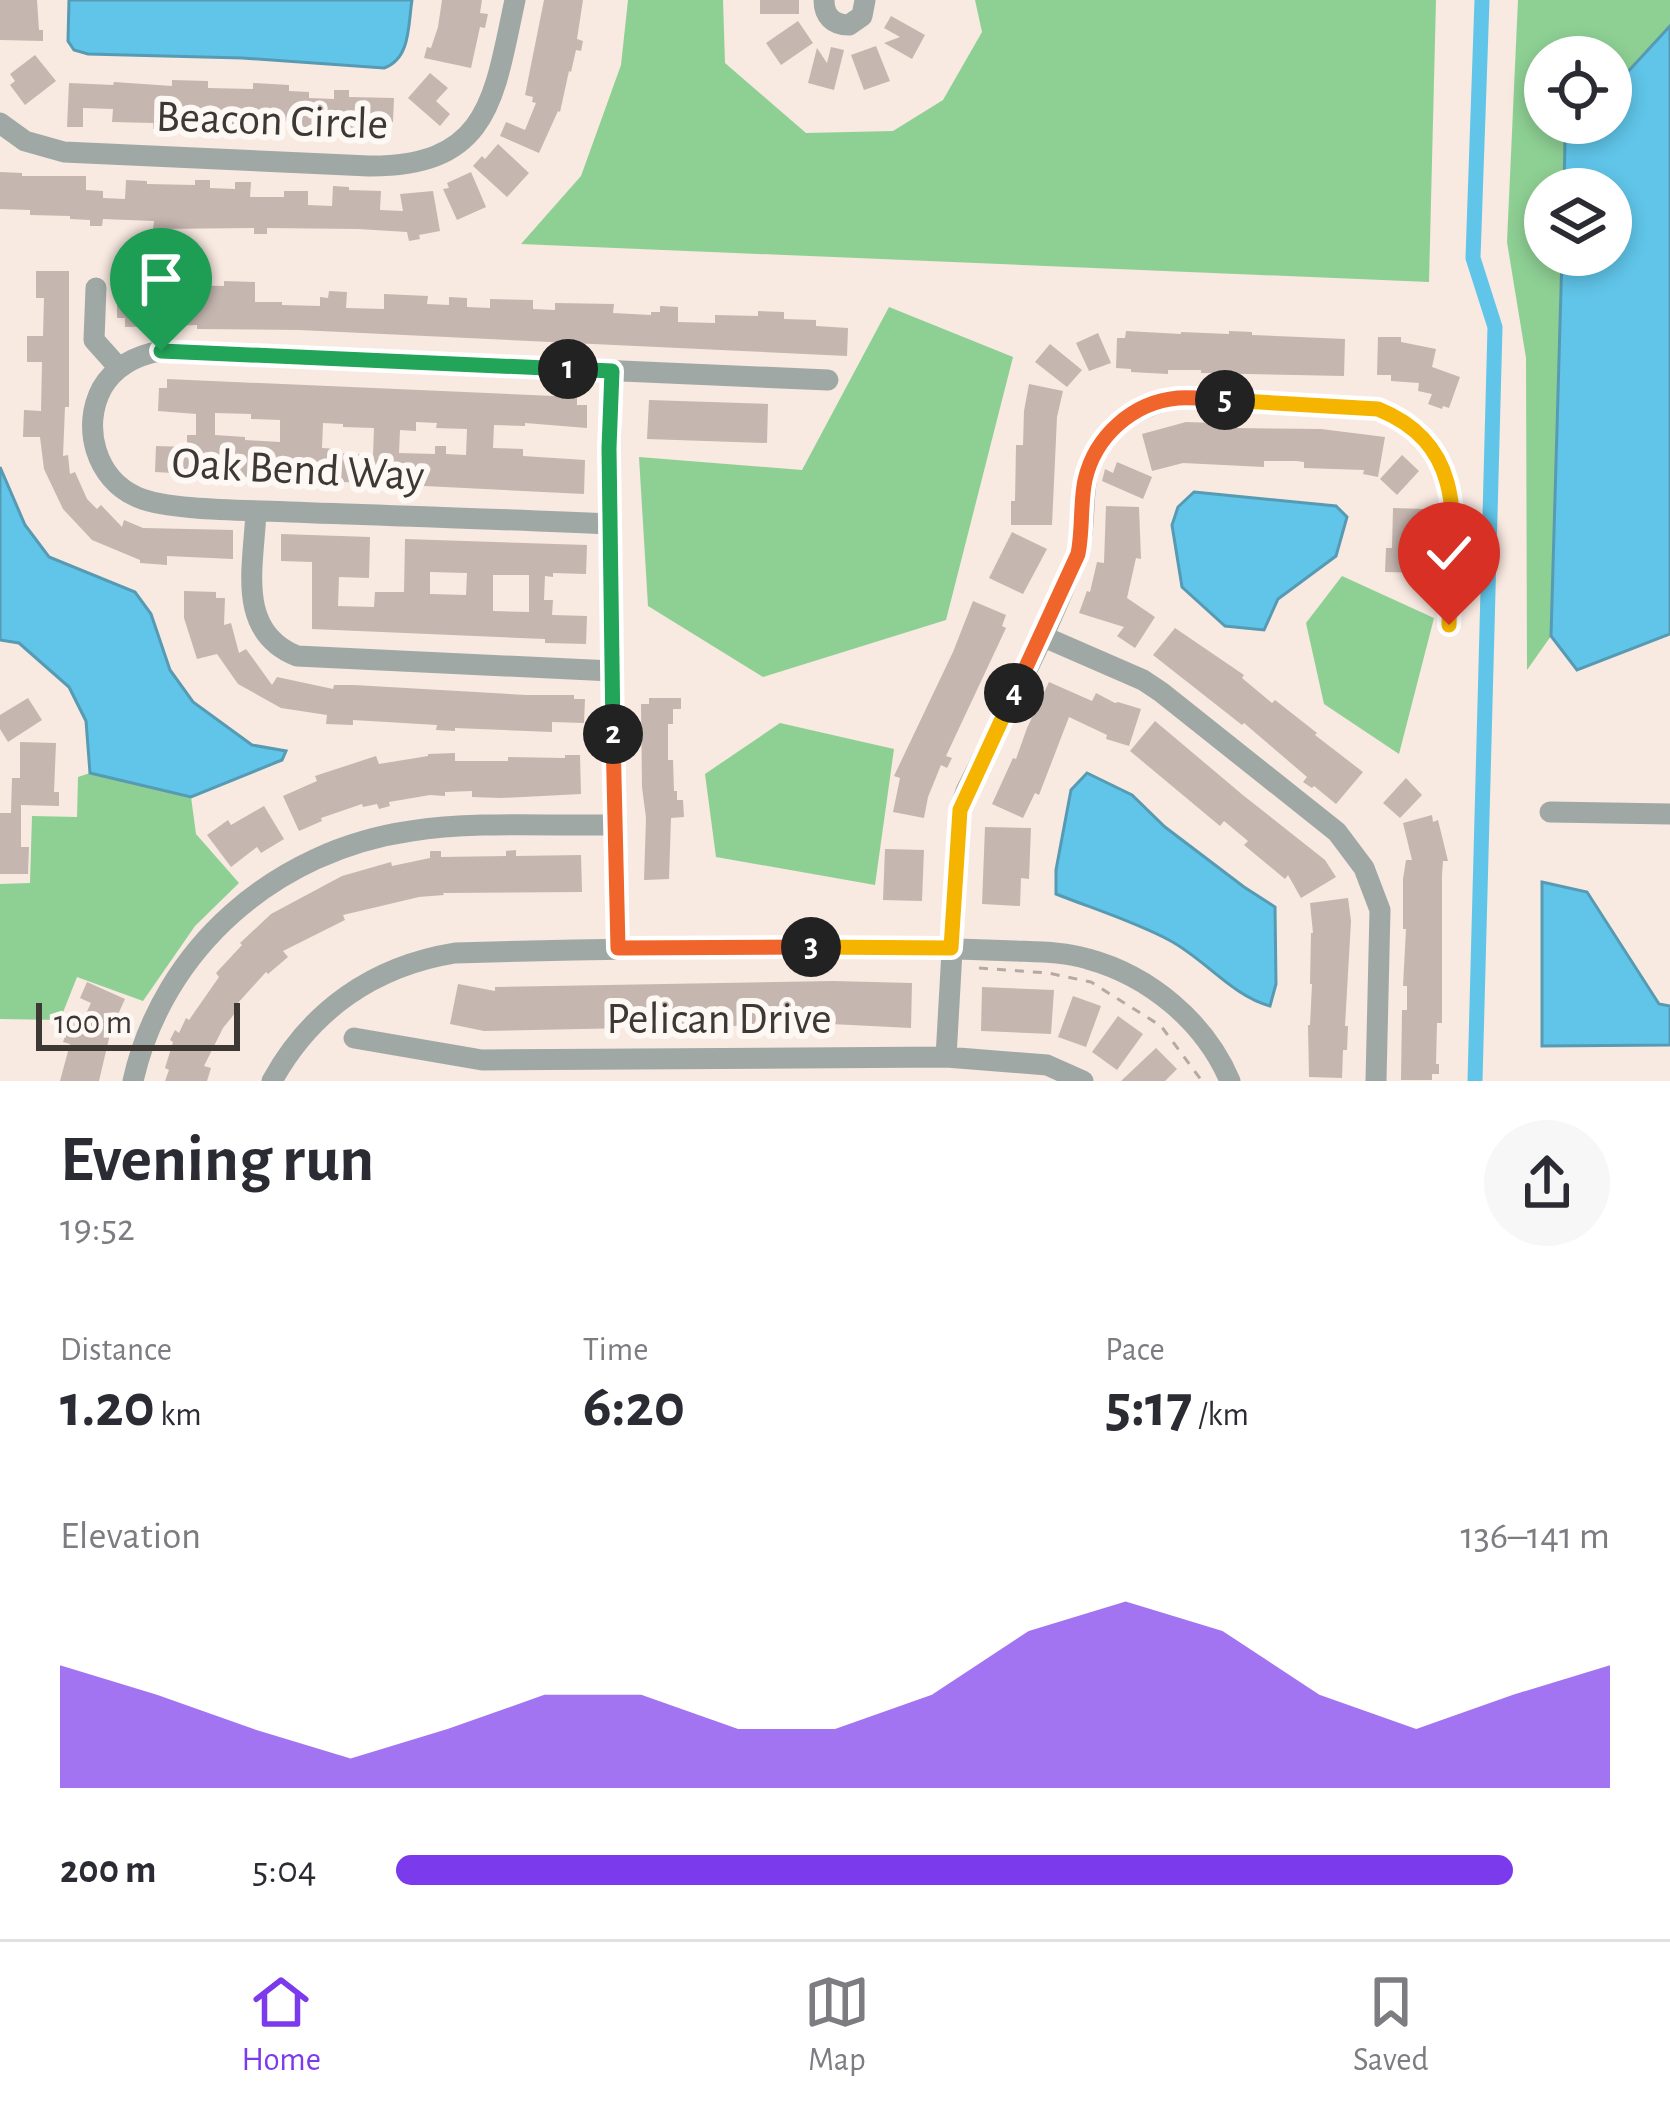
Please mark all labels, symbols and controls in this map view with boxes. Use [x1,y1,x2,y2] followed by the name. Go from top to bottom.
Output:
[1524,36,1632,276] map controls
[1524,36,1632,144] button: locate
[155,94,389,148] street label: Beacon Circle
[1524,168,1632,276] button: layers
[110,228,212,351] pin
[128,246,194,312] icon: arrive
[538,339,598,399] pin: 1
[562,352,574,385] text: 1
[1195,370,1255,430] pin: 5
[1218,383,1232,416] text: 5
[171,441,425,499] street label: Oak Bend Way
[1398,502,1500,625] pin
[1416,520,1482,586] icon: check
[984,663,1044,723] pin: 4
[1006,676,1022,709] text: 4
[583,704,643,764] pin: 2
[605,717,621,750] text: 2
[781,917,841,977] pin: 3
[804,930,818,963] text: 3
[36,997,240,1050] scale bar
[606,997,832,1042] street label: Pelican Drive
[54,1007,132,1040] text: 100 m
[1484,1120,1610,1246] button: share
[60,1127,374,1193] text: Evening run
[60,1209,135,1248] text: 19:52
[60,1334,172,1367] text: Distance
[583,1334,648,1367] text: Time
[1105,1334,1165,1367] text: Pace
[60,1377,155,1437] text: 1.20
[583,1377,685,1437] text: 6:20
[1105,1377,1193,1437] text: 5:17
[155,1399,202,1432] text: km
[1193,1399,1249,1432] text: /km
[60,1517,201,1556] text: Elevation
[1460,1517,1610,1556] text: 136–141 m
[60,1851,156,1890] text: 200 m
[252,1851,317,1890] text: 5:04
[242,1969,321,2081] tab: Home
[804,1969,870,2081] tab: Map
[1353,1969,1428,2081] tab: Saved

